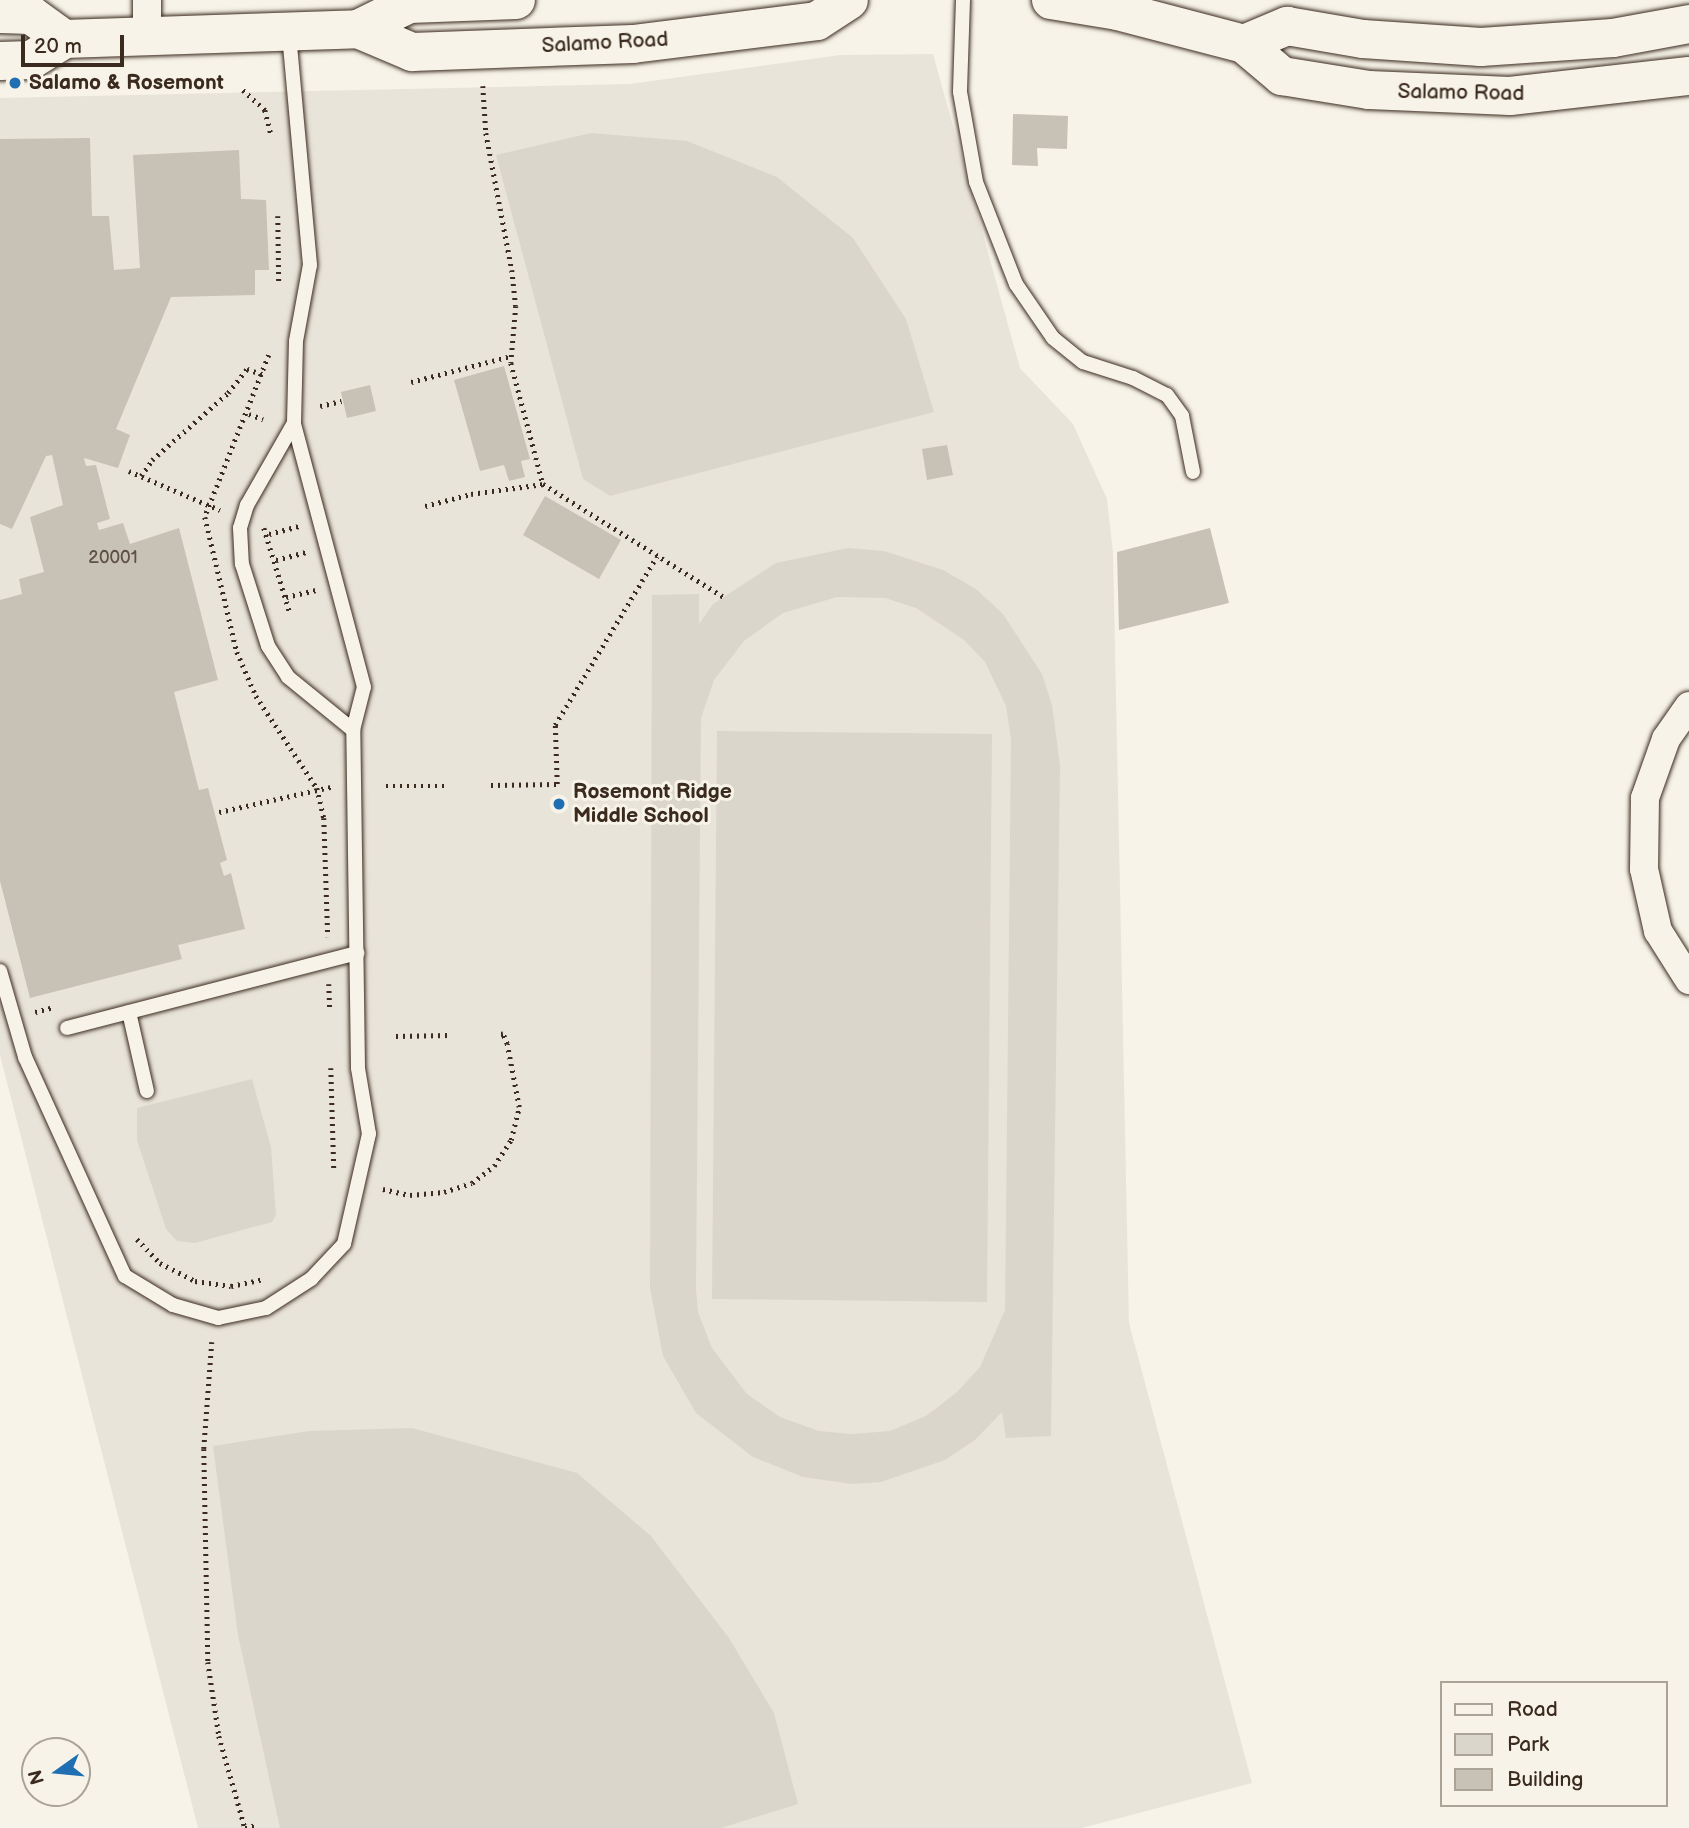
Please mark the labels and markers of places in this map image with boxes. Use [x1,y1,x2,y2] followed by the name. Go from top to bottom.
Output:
[29,70,224,96] place label: Salamo & Rosemont
[7,75,23,91] marker: Salamo & Rosemont
[573,779,732,829] place label: Rosemont Ridge Middle School
[551,796,567,812] marker: Rosemont Ridge Middle School

